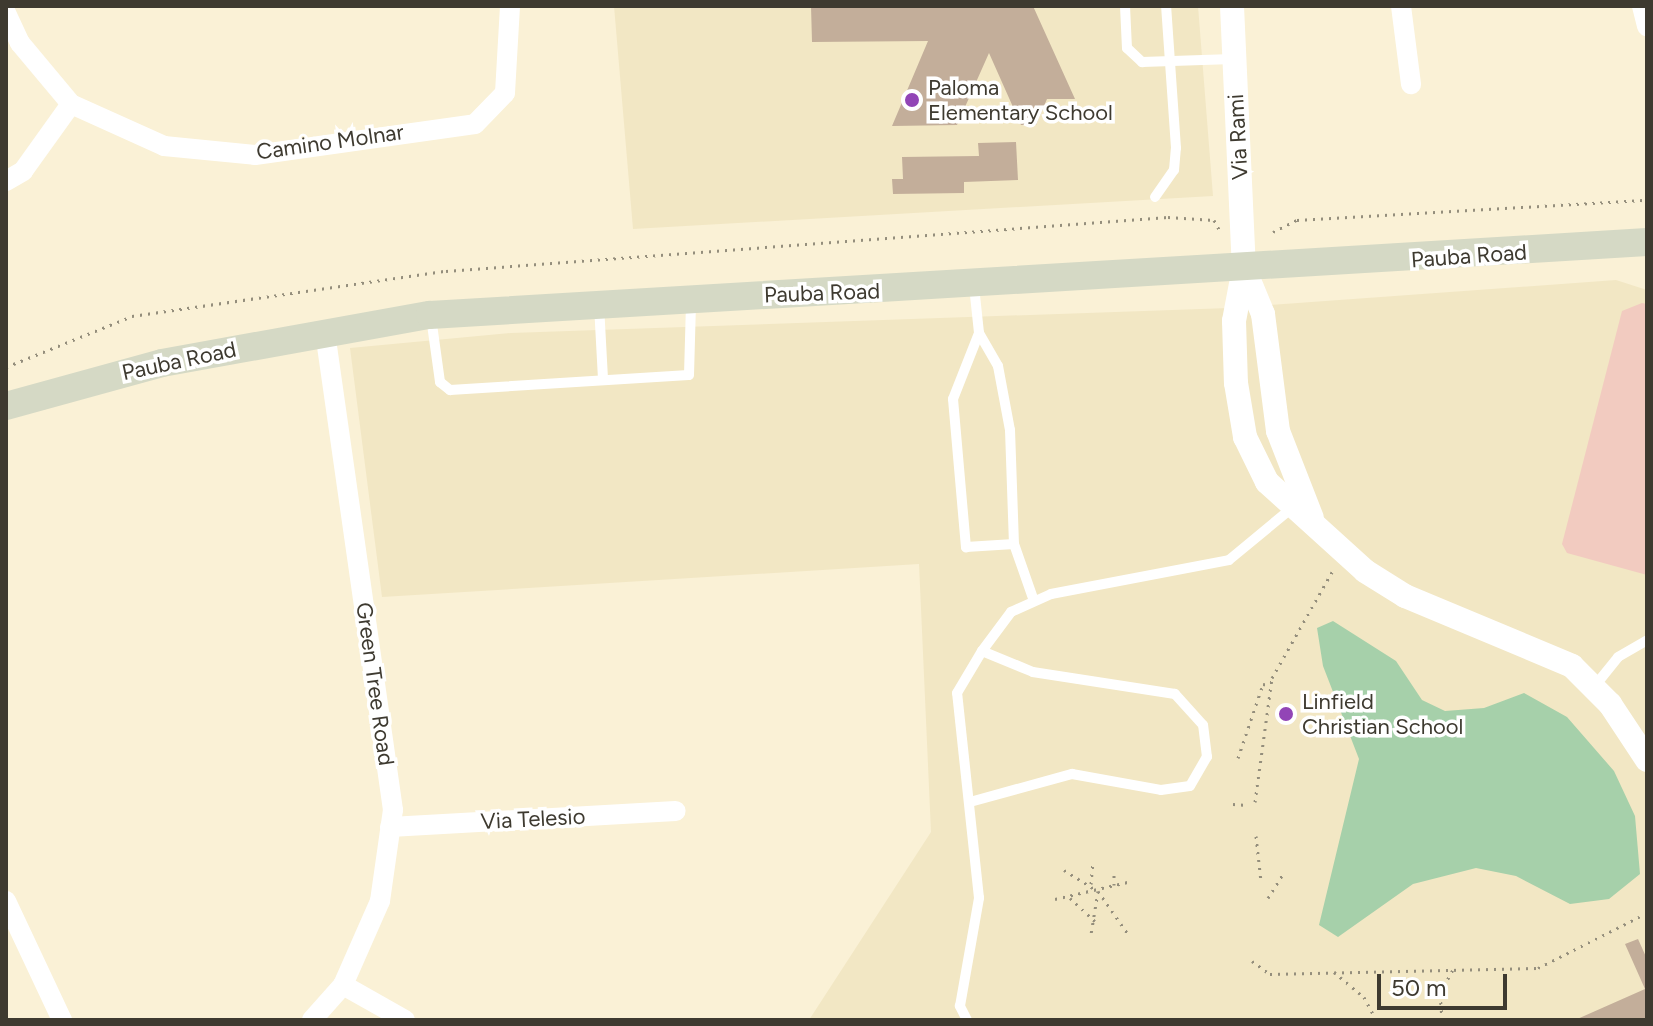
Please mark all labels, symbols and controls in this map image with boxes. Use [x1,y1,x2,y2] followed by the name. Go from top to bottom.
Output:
[928,74,1113,126] place label: Paloma Elementary School
[903,91,921,109] marker: Paloma Elementary School
[1223,93,1253,181] street label: Via Rami
[255,119,405,165] street label: Camino Molnar
[1410,239,1528,273] street label: Pauba Road
[763,278,881,308] street label: Pauba Road
[119,336,239,386] street label: Pauba Road
[350,601,400,767] street label: Green Tree Road
[1302,688,1463,740] place label: Linfield Christian School
[1277,705,1295,723] marker: Linfield Christian School
[480,803,586,835] street label: Via Telesio
[1381,958,1511,1008] scale bar
[1391,973,1447,1002] text: 50 m

